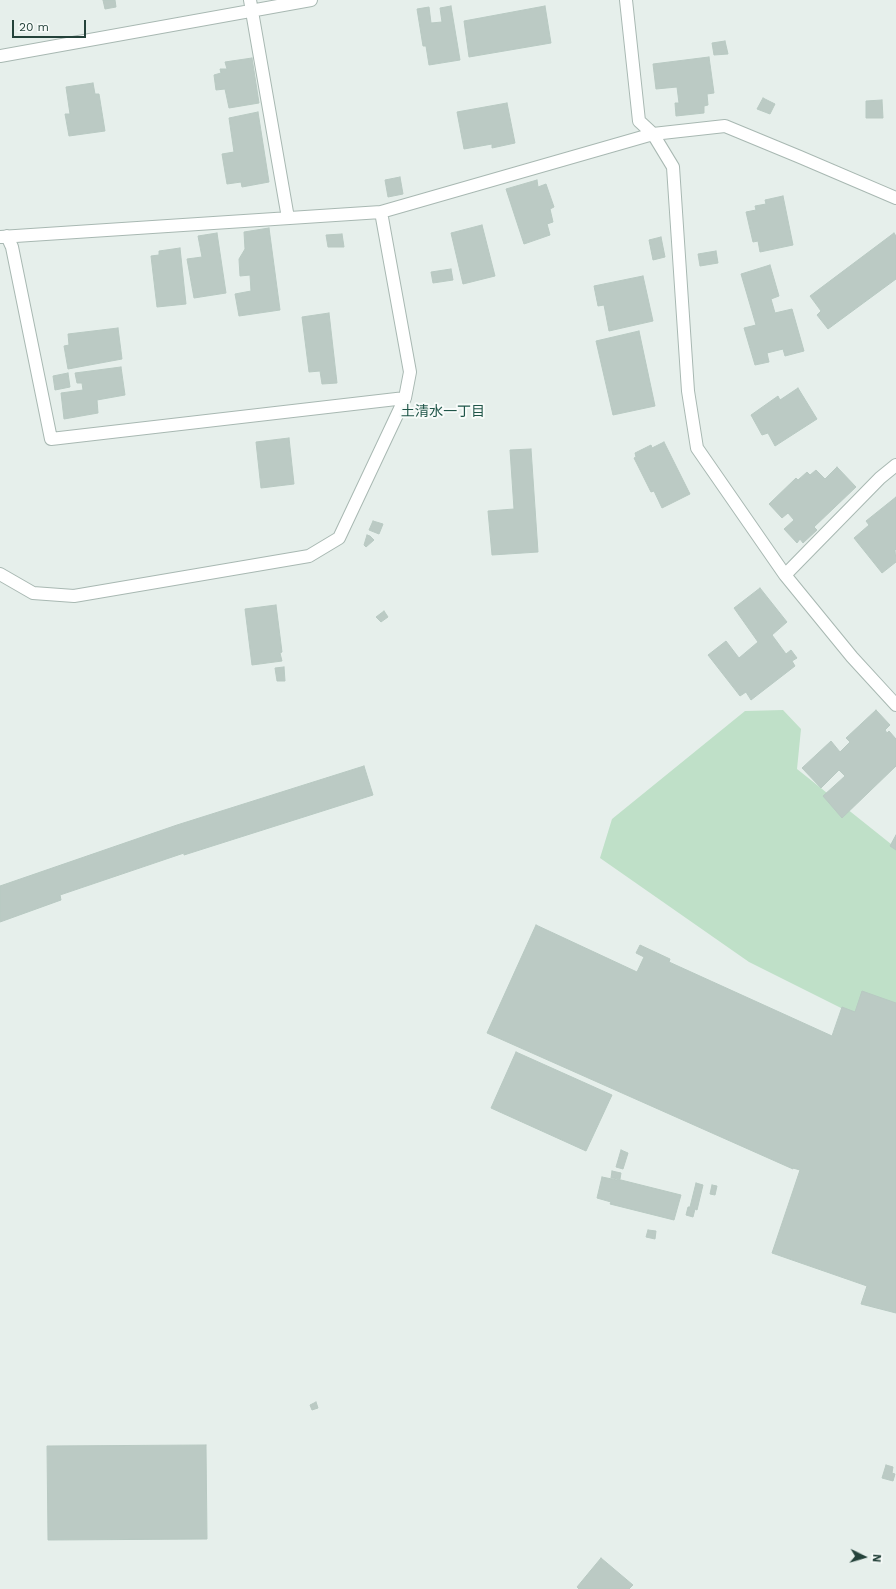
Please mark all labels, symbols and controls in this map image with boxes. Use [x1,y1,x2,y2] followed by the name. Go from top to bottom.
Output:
[14,12,88,38] scale bar
[19,20,49,34] text: 20 m
[401,404,485,420] district label: 土清水一丁目
[844,1537,884,1577] north arrow
[870,1553,883,1563] text: N

